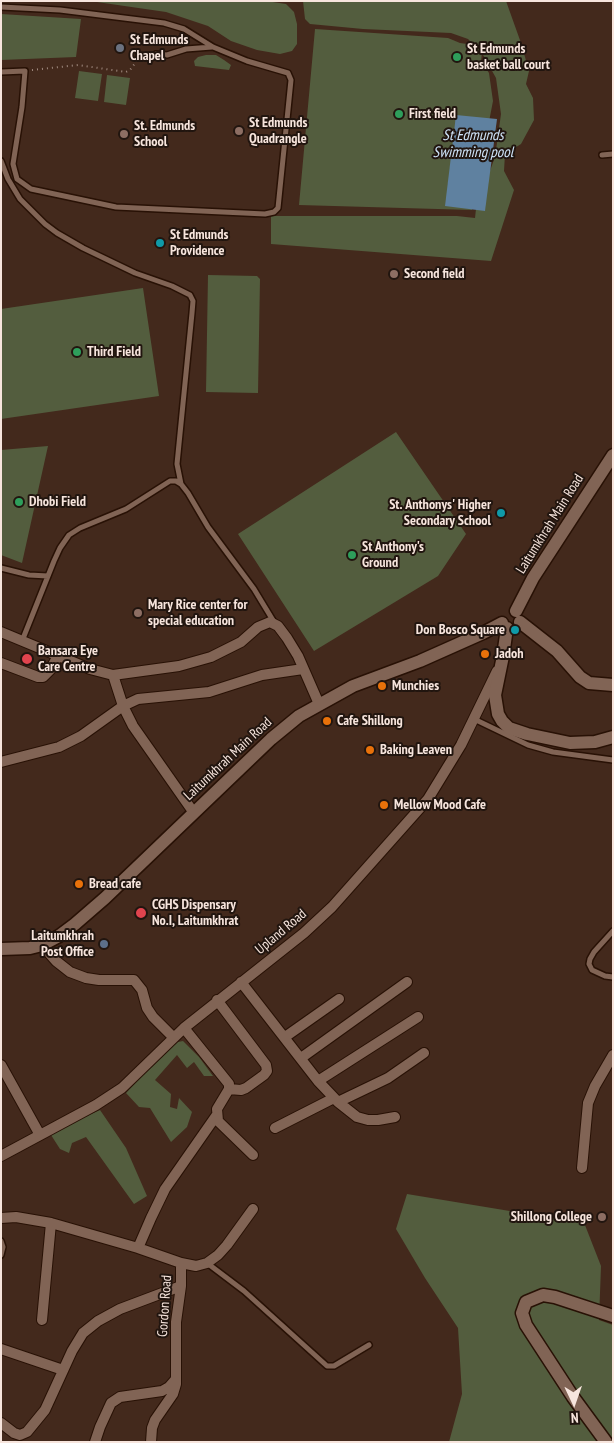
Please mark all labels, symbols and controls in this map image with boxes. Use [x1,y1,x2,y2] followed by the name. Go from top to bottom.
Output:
[130,32,188,64] place label: St Edmunds Chapel
[467,41,550,74] place label: St Edmunds basket ball court
[114,42,126,54] marker: St Edmunds Chapel
[451,51,463,63] marker: St Edmunds basket ball court
[409,106,456,122] place label: First field
[393,108,405,120] marker: First field
[249,115,307,148] place label: St Edmunds Quadrangle
[134,118,195,150] place label: St. Edmunds School
[233,125,245,137] marker: St Edmunds Quadrangle
[433,127,513,162] water label: St Edmunds Swimming pool
[118,128,130,140] marker: St. Edmunds School
[170,227,228,260] place label: St Edmunds Providence
[154,237,166,249] marker: St Edmunds Providence
[404,266,465,282] place label: Second field
[388,268,400,280] marker: Second field
[87,344,141,360] place label: Third Field
[71,346,83,358] marker: Third Field
[513,471,587,577] street label: Laitumkhrah Main Road
[29,494,86,510] place label: Dhobi Field
[13,496,25,508] marker: Dhobi Field
[389,497,491,530] place label: St. Anthonys' Higher Secondary School
[495,507,507,519] marker: St. Anthonys' Higher Secondary School
[362,539,424,572] place label: St Anthony's Ground
[346,549,358,561] marker: St Anthony's Ground
[148,597,248,630] place label: Mary Rice center for special education
[132,607,144,619] marker: Mary Rice center for special education
[416,622,505,638] place label: Don Bosco Square
[509,624,521,636] marker: Don Bosco Square
[38,643,98,676] place label: Bansara Eye Care Centre
[495,646,524,662] place label: Jadoh
[479,648,491,660] marker: Jadoh
[20,652,34,666] marker: Bansara Eye Care Centre
[392,678,439,694] place label: Munchies
[376,680,388,692] marker: Munchies
[337,713,403,729] place label: Cafe Shillong
[181,714,275,804] street label: Laitumkhrah Main Road
[321,715,333,727] marker: Cafe Shillong
[380,742,452,758] place label: Baking Leaven
[364,744,376,756] marker: Baking Leaven
[394,797,486,813] place label: Mellow Mood Cafe
[378,799,390,811] marker: Mellow Mood Cafe
[89,876,141,892] place label: Bread cafe
[73,878,85,890] marker: Bread cafe
[152,897,238,930] place label: CGHS Dispensary No.I, Laitumkhrat
[134,906,148,920] marker: CGHS Dispensary No.I, Laitumkhrat
[252,906,310,958] street label: Upland Road
[31,928,94,960] place label: Laitumkhrah Post Office
[98,938,110,950] marker: Laitumkhrah Post Office
[511,1209,592,1225] place label: Shillong College
[596,1211,608,1223] marker: Shillong College
[154,1275,176,1337] street label: Gordon Road
[549,1378,599,1428] north arrow
[571,1409,579,1427] text: N

